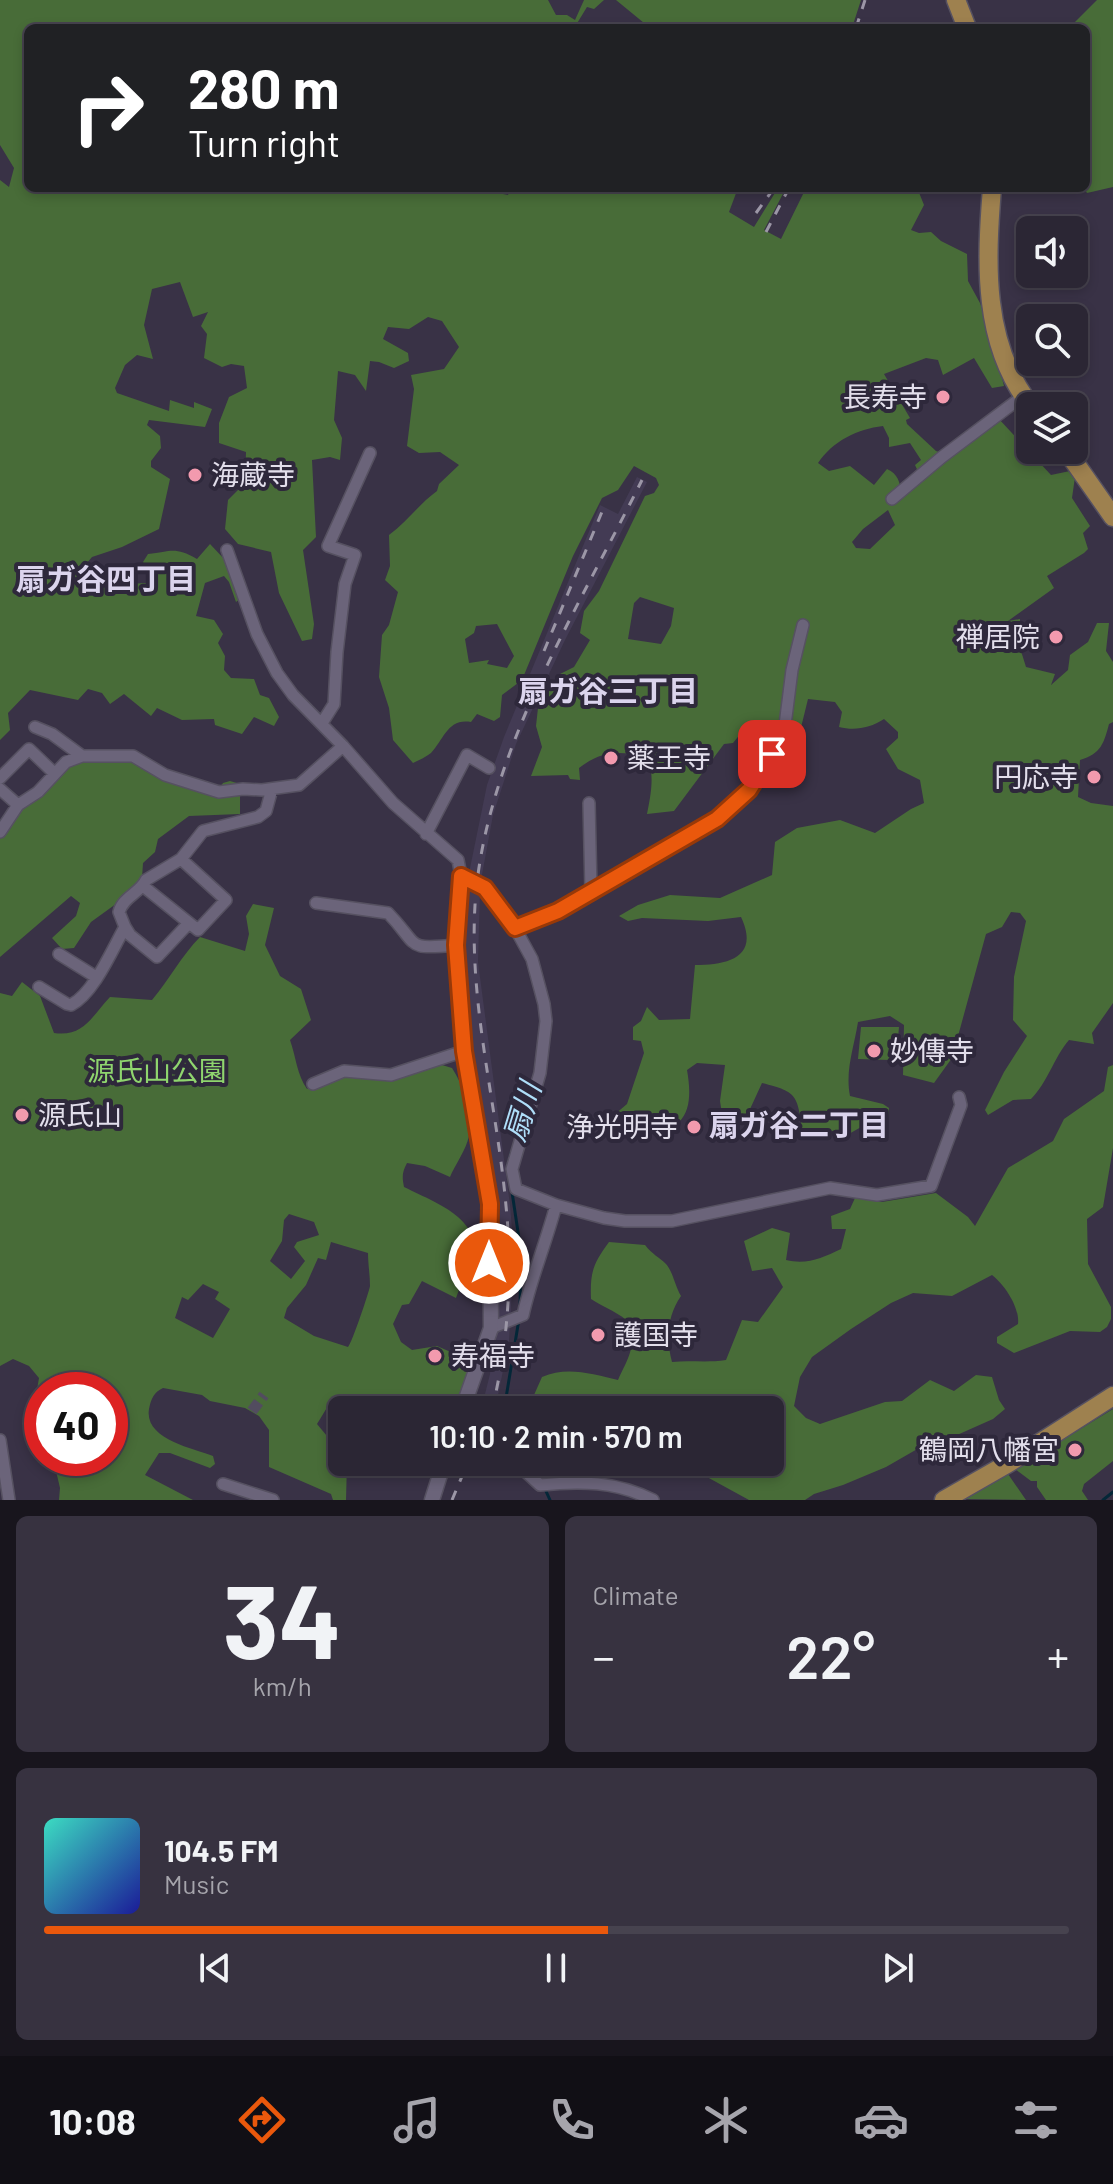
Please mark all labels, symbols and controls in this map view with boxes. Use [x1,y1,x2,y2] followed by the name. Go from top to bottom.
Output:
[188,53,340,120] text: 280 m
[56,56,160,160] icon: right
[188,121,340,164] text: Turn right
[1016,216,1088,464] map controls
[1016,216,1088,288] button: sound
[1016,304,1088,376] button: search
[843,379,927,413] place label: 長寿寺
[934,388,952,406] marker: 長寿寺
[1016,392,1088,464] button: layers
[211,457,295,491] place label: 海蔵寺
[186,466,204,484] marker: 海蔵寺
[16,560,196,596] district label: 扇ガ谷四丁目
[956,619,1040,653] place label: 禅居院
[1047,628,1065,646] marker: 禅居院
[518,672,698,708] district label: 扇ガ谷三丁目
[738,720,806,788] pin
[750,732,794,776] icon: arrive
[627,740,711,774] place label: 薬王寺
[602,749,620,767] marker: 薬王寺
[994,759,1078,793] place label: 円応寺
[1085,768,1103,786] marker: 円応寺
[890,1033,974,1067] place label: 妙傳寺
[865,1042,883,1060] marker: 妙傳寺
[87,1053,227,1087] park label: 源氏山公園
[495,1075,548,1145] water label: 扇川
[38,1097,122,1131] place label: 源氏山
[13,1106,31,1124] marker: 源氏山
[709,1106,889,1142] district label: 扇ガ谷二丁目
[566,1109,678,1143] place label: 浄光明寺
[685,1118,703,1136] marker: 浄光明寺
[447,1221,531,1305] position arrow
[614,1317,698,1351] place label: 護国寺
[589,1326,607,1344] marker: 護国寺
[451,1338,535,1372] place label: 寿福寺
[426,1347,444,1365] marker: 寿福寺
[24,1372,128,1476] speed limit sign: 40
[429,1418,683,1454] text: 10:10 · 2 min · 570 m
[919,1432,1059,1466] place label: 鶴岡八幡宮
[1066,1441,1084,1459] marker: 鶴岡八幡宮
[223,1555,342,1680] text: 34
[593,1579,679,1610] text: Climate
[786,1619,875,1691] text: 22°
[593,1629,615,1682] text: −
[1047,1629,1069,1682] text: +
[253,1670,312,1701] text: km/h
[164,1832,278,1868] text: 104.5 FM
[164,1868,229,1899] text: Music
[193,1946,237,1990] icon: previous
[534,1946,578,1990] icon: pause
[876,1946,920,1990] icon: next
[234,2092,290,2148] icon: directions
[389,2092,445,2148] icon: music
[544,2092,600,2148] icon: phone
[698,2092,754,2148] icon: climate
[853,2092,909,2148] icon: car
[1008,2092,1064,2148] icon: filters
[49,2099,136,2142] text: 10:08

